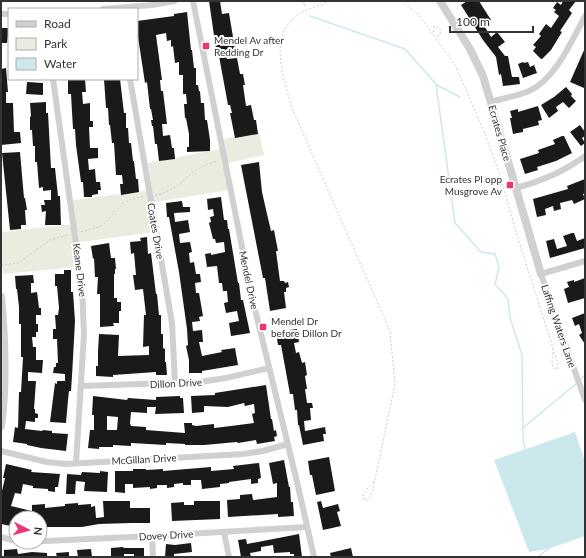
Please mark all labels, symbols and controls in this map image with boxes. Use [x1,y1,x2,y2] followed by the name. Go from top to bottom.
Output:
[8,8,138,80] legend
[450,8,533,34] scale bar
[456,14,490,29] text: 100 m
[44,16,71,31] text: Road
[214,34,284,58] place label: Mendel Av after Redding Dr
[44,36,68,51] text: Park
[201,41,211,51] marker: Mendel Av after Redding Dr
[44,56,77,71] text: Water
[486,104,514,162] street label: Ecrates Place
[440,173,503,197] place label: Ecrates Pl opp Musgrove Av
[505,180,515,190] marker: Ecrates Pl opp Musgrove Av
[145,202,167,260] street label: Coates Drive
[71,243,89,297] street label: Keane Drive
[237,250,261,310] street label: Mendel Drive
[539,283,579,369] street label: Laffing Waters Lane
[271,315,342,339] place label: Mendel Dr before Dillon Dr
[258,322,268,332] marker: Mendel Dr before Dillon Dr
[150,376,202,390] street label: Dillon Drive
[111,451,177,467] street label: McGillan Drive
[8,510,48,550] north arrow
[32,526,45,536] text: N
[138,528,194,542] street label: Dovey Drive

